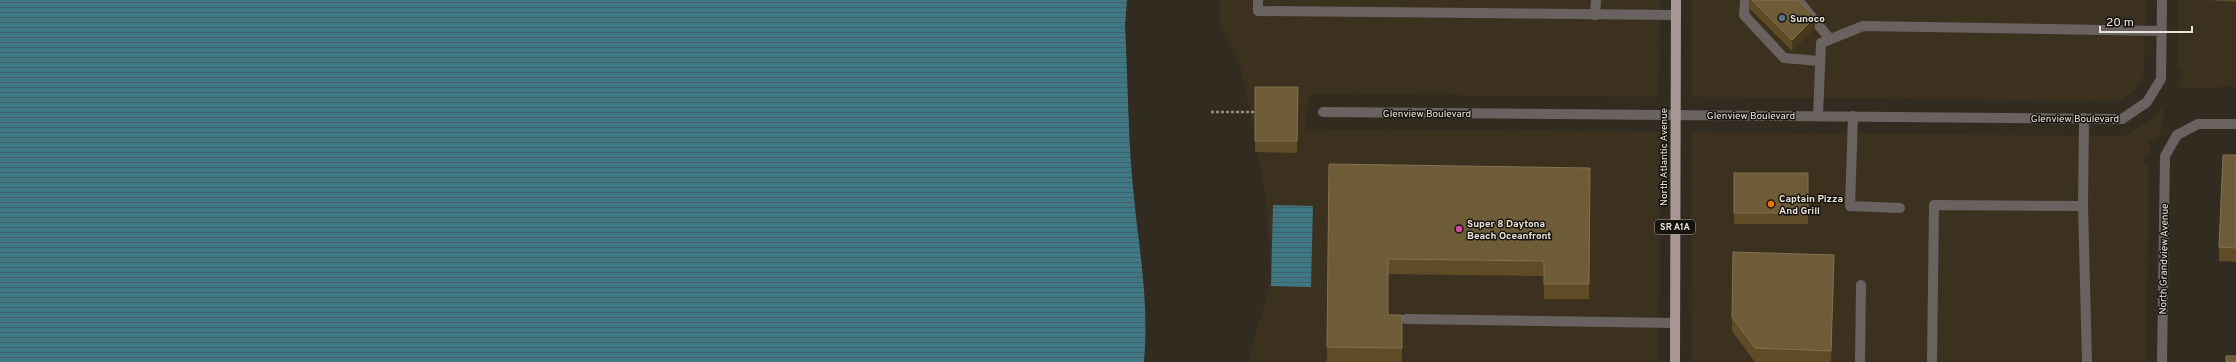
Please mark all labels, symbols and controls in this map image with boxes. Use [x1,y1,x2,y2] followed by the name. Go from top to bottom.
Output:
[2100,8,2192,34] scale bar
[1777,13,1787,23] marker: Sunoco
[1790,13,1825,26] place label: Sunoco
[2106,15,2134,31] text: 20 m
[1383,108,1471,121] street label: Glenview Boulevard
[1658,108,1671,206] street label: North Atlantic Avenue
[1707,110,1795,123] street label: Glenview Boulevard
[2031,113,2119,126] street label: Glenview Boulevard
[1779,193,1843,218] place label: Captain Pizza And Grill
[1766,199,1776,209] marker: Captain Pizza And Grill
[2157,203,2172,315] street label: North Grandview Avenue
[1467,218,1551,243] place label: Super 8 Daytona Beach Oceanfront
[1655,220,1695,234] road number: SR A1A
[1454,224,1464,234] marker: Super 8 Daytona Beach Oceanfront

